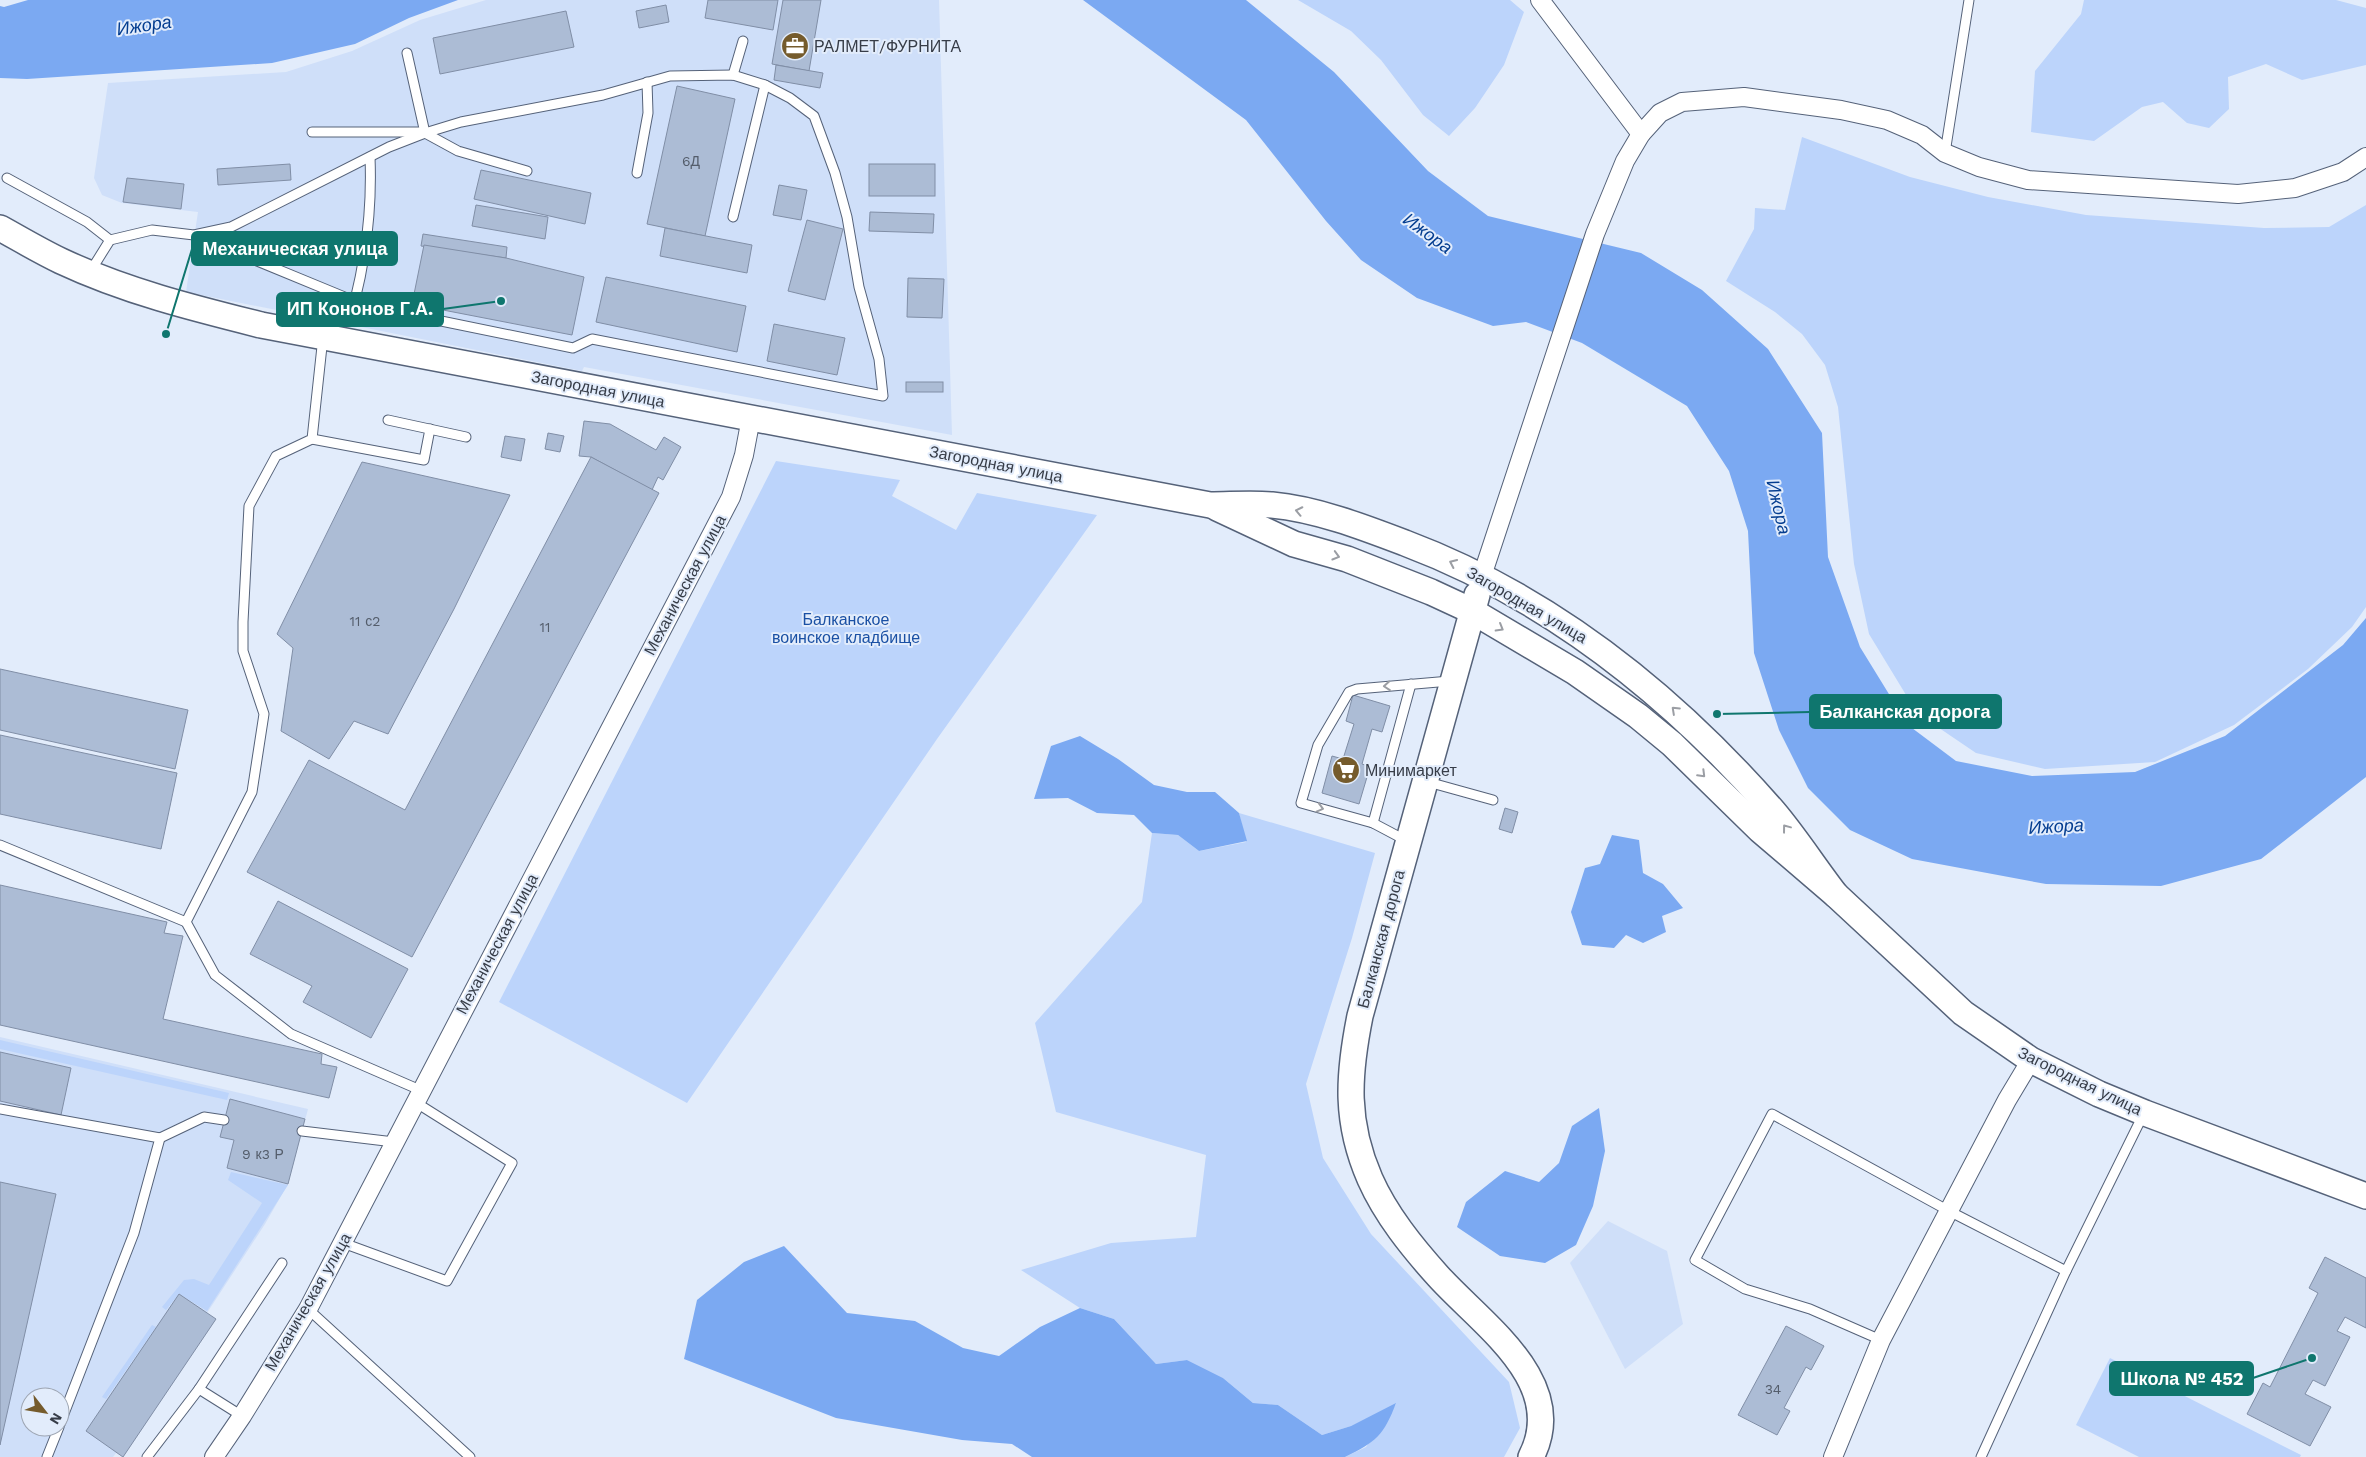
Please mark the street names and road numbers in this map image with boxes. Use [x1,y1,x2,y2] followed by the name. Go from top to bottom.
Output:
[530,367,666,411] street label: Загородная улица
[928,442,1064,486] street label: Загородная улица
[640,512,730,658] street label: Механическая улица
[1464,563,1591,647] street label: Загородная улица
[1353,868,1409,1010] street label: Балканская дорога
[452,871,542,1017] street label: Механическая улица
[2015,1043,2145,1119] street label: Загородная улица
[261,1230,355,1374] street label: Механическая улица

